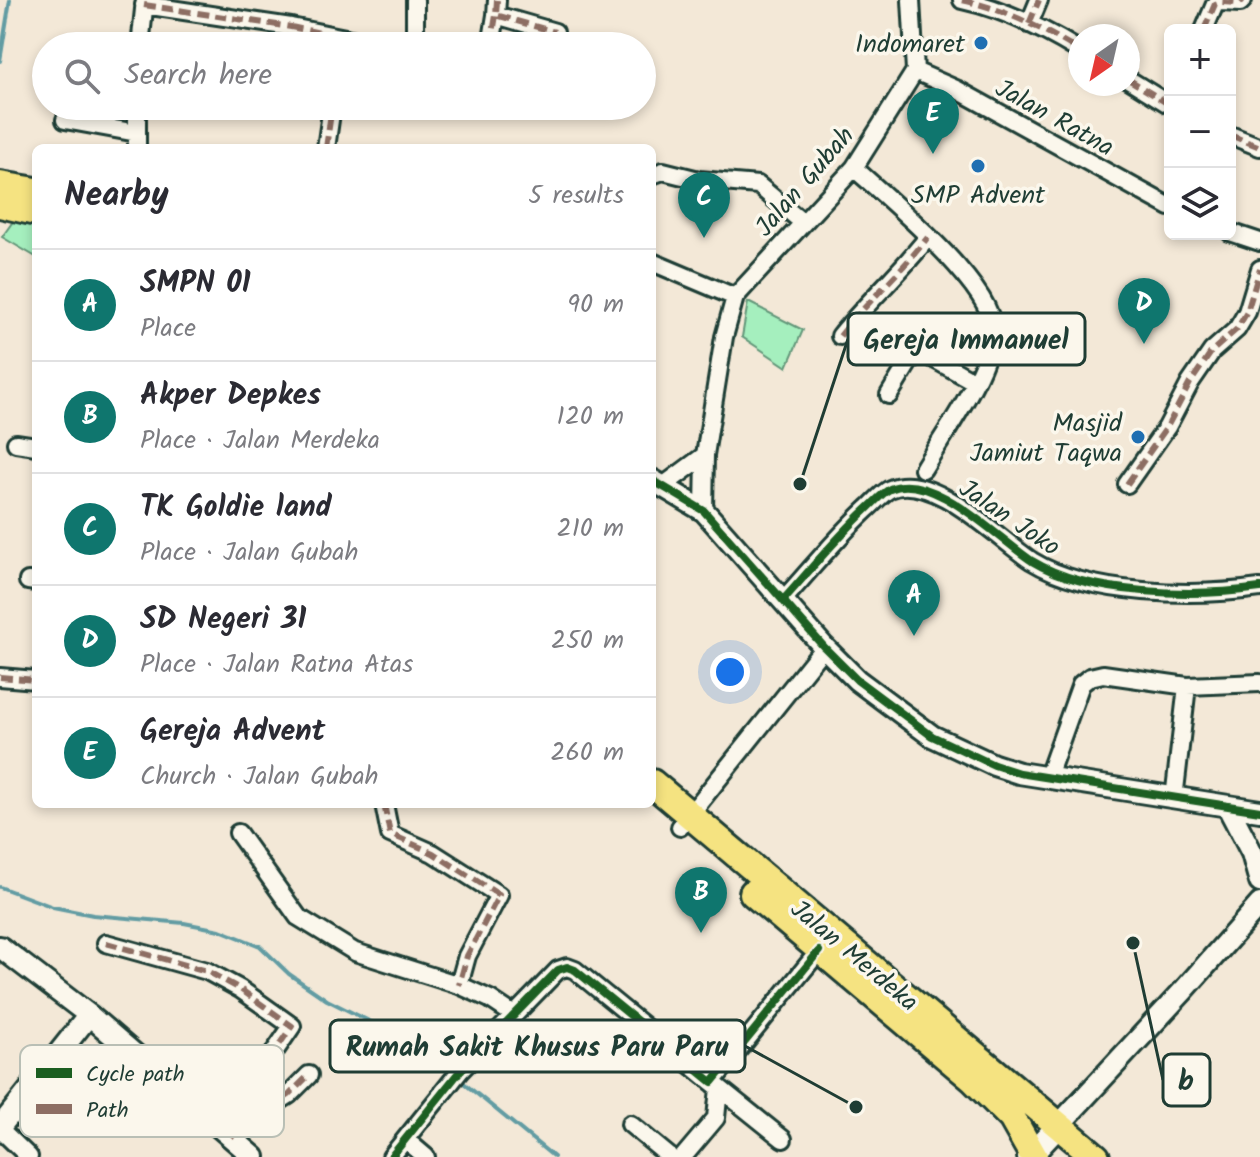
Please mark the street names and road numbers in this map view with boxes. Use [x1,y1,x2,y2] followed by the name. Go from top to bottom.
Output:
[987,69,1121,169] street label: Jalan Ratna
[745,117,866,247] street label: Jalan Gubah
[949,469,1068,568] street label: Jalan Joko
[780,890,927,1023] street label: Jalan Merdeka

